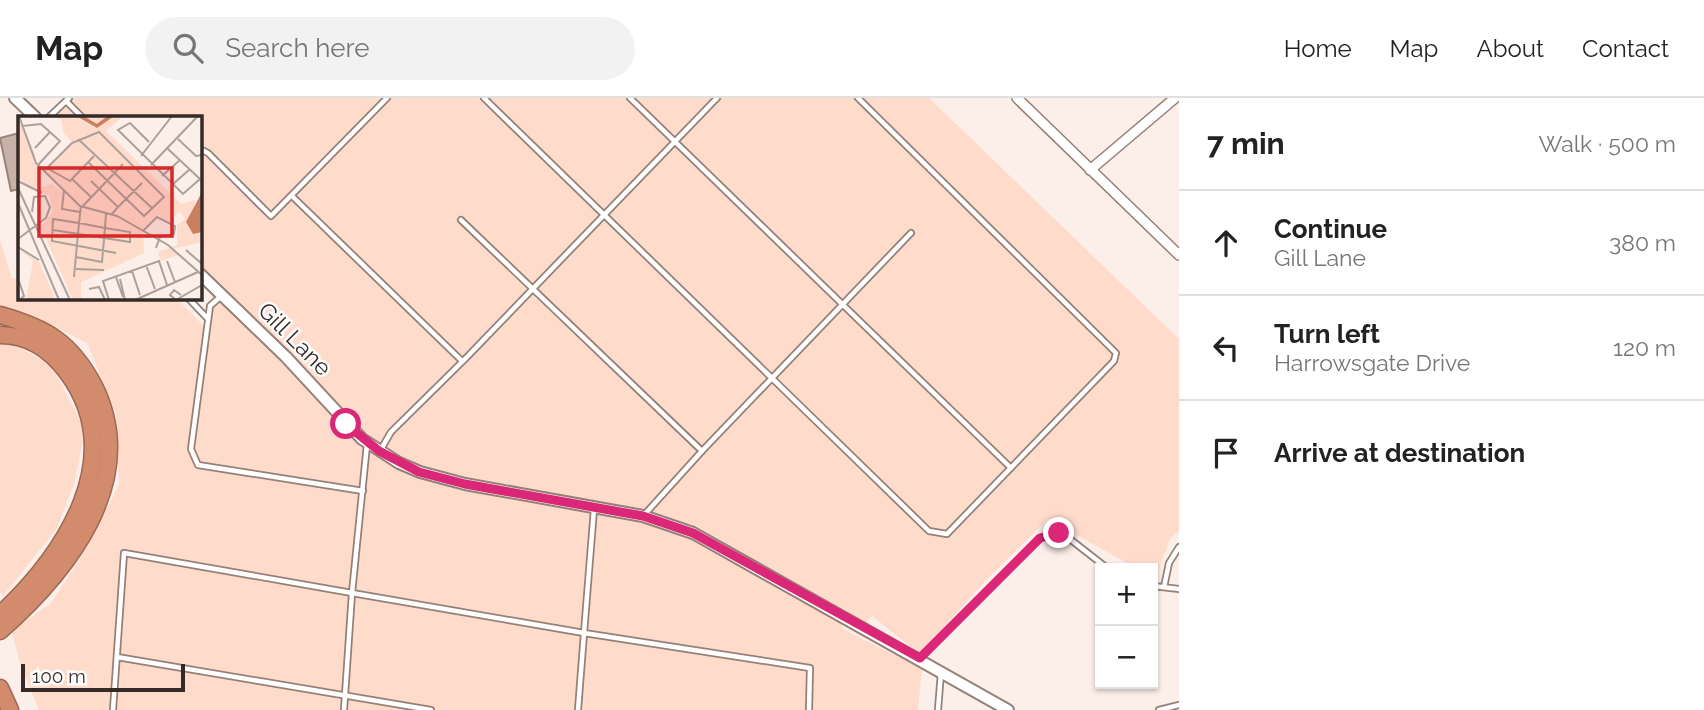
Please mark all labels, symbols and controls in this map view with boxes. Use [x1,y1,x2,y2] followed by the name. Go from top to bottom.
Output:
[145,17,635,80] search box
[35,29,103,68] text: Map
[169,29,207,67] icon: search
[225,33,370,63] text: Search here
[1284,34,1352,63] text: Home
[1390,34,1438,63] text: Map
[1476,34,1544,63] text: About
[1582,34,1669,63] text: Contact
[18,116,201,299] inset map
[1207,126,1285,161] text: 7 min
[1538,130,1676,157] text: Walk · 500 m
[1274,214,1387,244] text: Continue
[1207,224,1245,262] icon: ahead
[1609,229,1676,256] text: 380 m
[1274,244,1366,271] text: Gill Lane
[253,297,337,381] street label: Gill Lane
[1274,319,1380,349] text: Turn left
[1207,329,1245,367] icon: left
[1613,334,1676,361] text: 120 m
[1274,349,1470,376] text: Harrowsgate Drive
[330,408,361,439] route start
[1207,434,1245,472] icon: arrive
[1274,438,1525,468] text: Arrive at destination
[1043,517,1074,548] route end
[1095,563,1158,689] map controls
[1095,563,1158,626] button: +
[1095,626,1158,689] button: −
[21,661,186,693] scale bar
[32,665,86,687] text: 100 m

